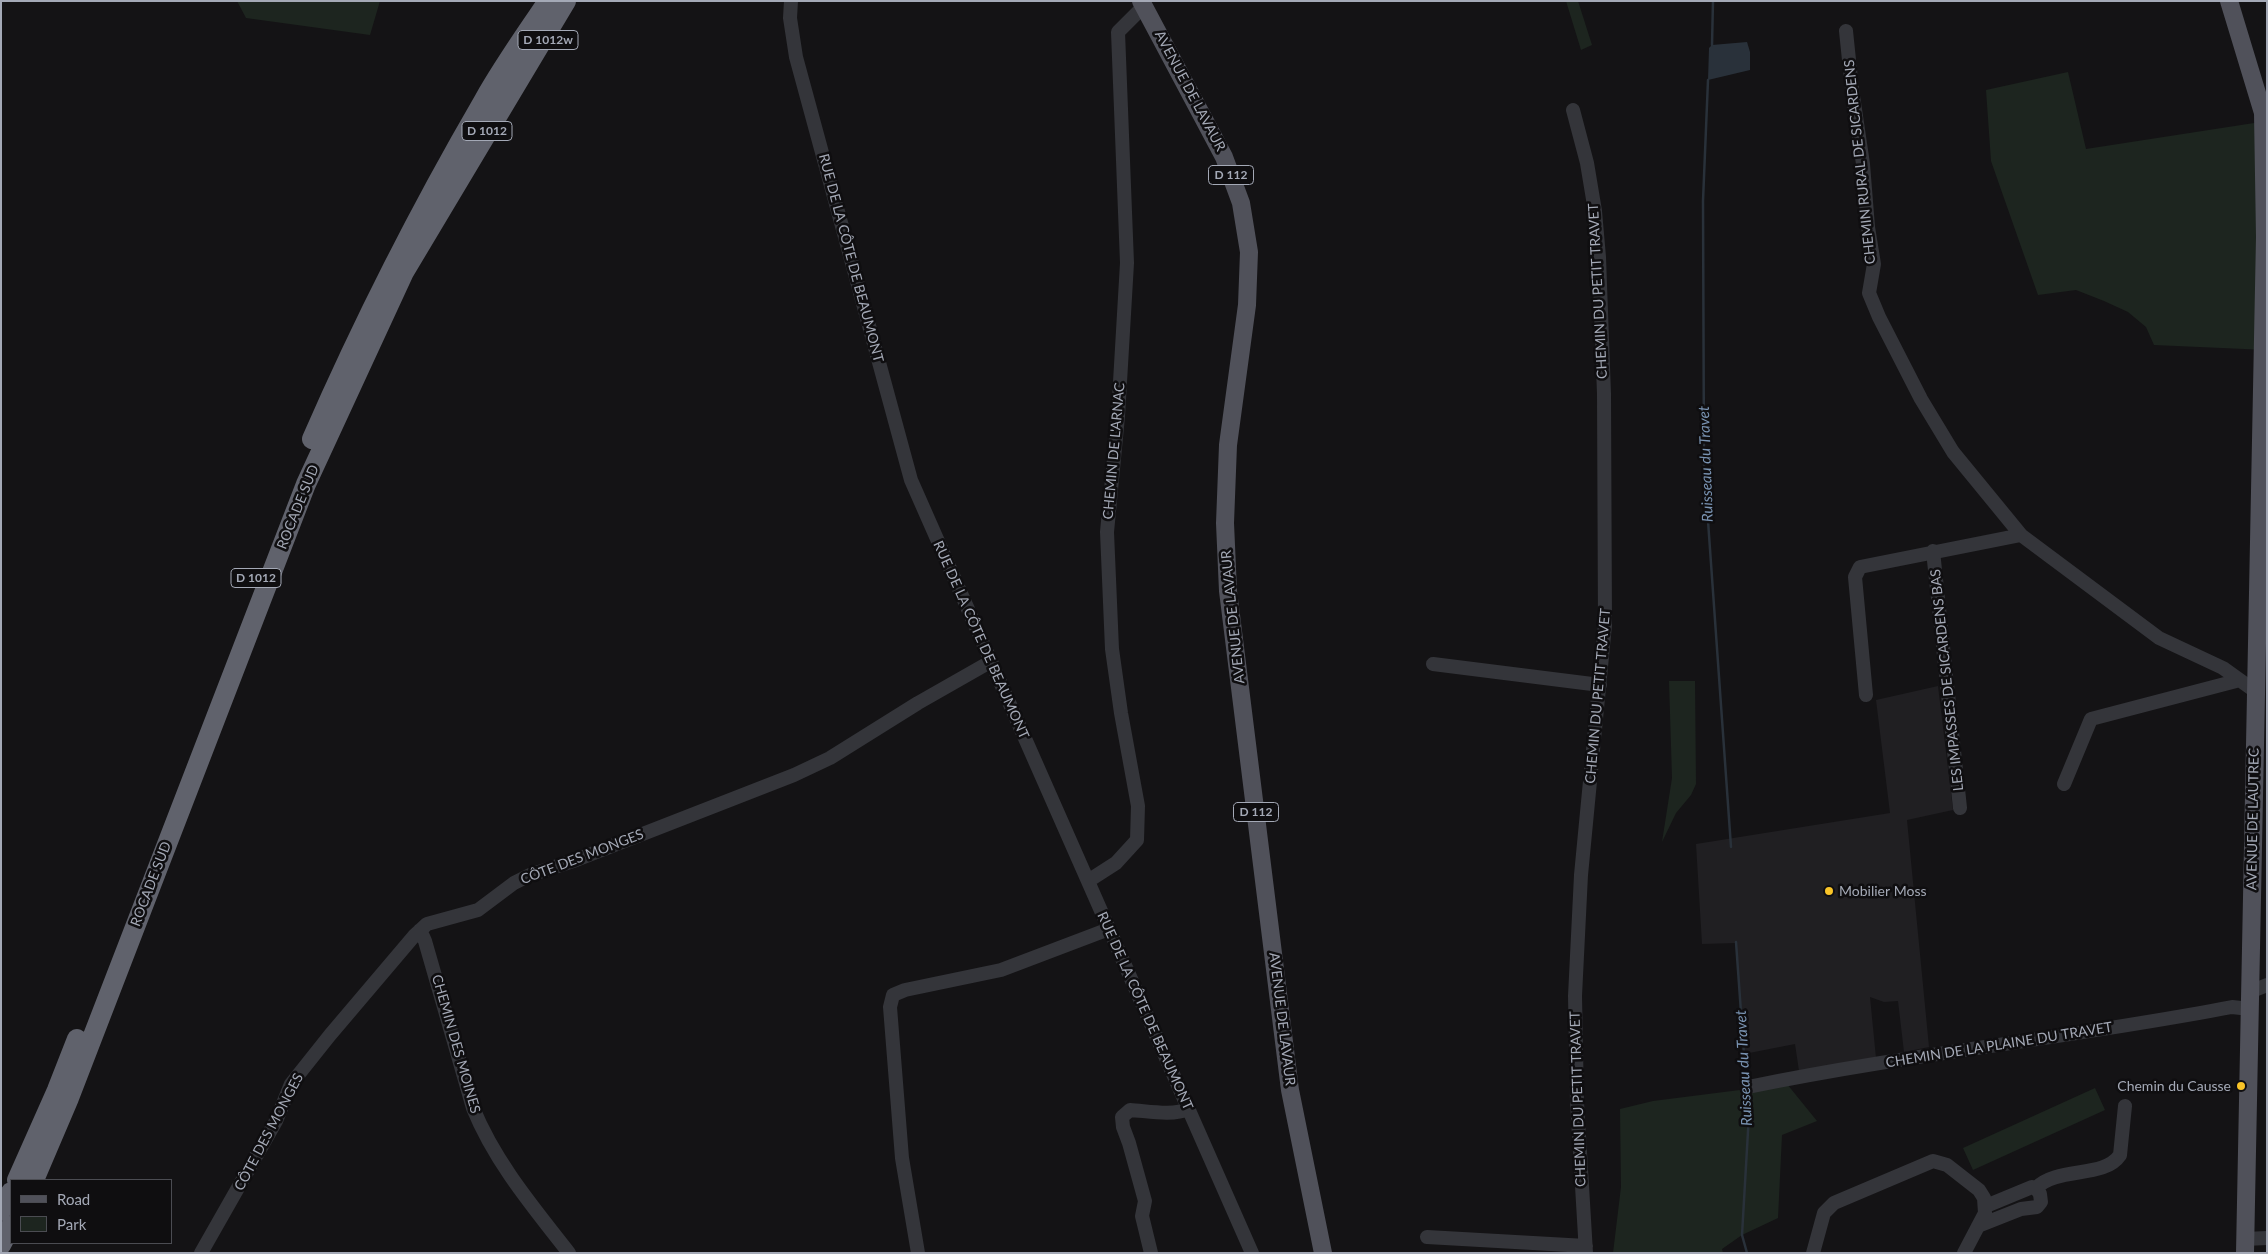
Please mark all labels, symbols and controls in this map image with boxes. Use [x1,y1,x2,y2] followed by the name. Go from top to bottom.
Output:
[1151,28,1229,154] street label: AVENUE DE LAVAUR
[518,30,578,50] road number: D 1012w
[1841,59,1879,265] street label: CHEMIN RURAL DE SICARDENS
[462,122,512,140] road number: D 1012
[815,152,887,364] street label: RUE DE LA CÔTE DE BEAUMONT
[1208,166,1254,184] road number: D 112
[1585,203,1611,379] street label: CHEMIN DU PETIT TRAVET
[1100,382,1128,520] street label: CHEMIN DE L'ARNAC
[1695,406,1717,522] water label: Ruisseau du Travet
[273,462,323,552] street label: ROCADE SUD
[930,538,1032,742] street label: RUE DE LA CÔTE DE BEAUMONT
[1218,549,1248,685] street label: AVENUE DE LAVAUR
[231,568,281,588] road number: D 1012
[1927,568,1967,792] street label: LES IMPASSES DE SICARDENS BAS
[1582,608,1614,784] street label: CHEMIN DU PETIT TRAVET
[2243,748,2263,890] street label: AVENUE DE LAUTREC
[1234,802,1278,822] road number: D 112
[518,826,646,888] street label: CÔTE DES MONGES
[127,839,175,929] street label: ROCADE SUD
[1839,883,1926,899] place label: Mobilier Moss
[1823,885,1835,897] marker: Mobilier Moss
[1094,909,1196,1113] street label: RUE DE LA CÔTE DE BEAUMONT
[1265,951,1299,1087] street label: AVENUE DE LAVAUR
[428,973,484,1115] street label: CHEMIN DES MOINES
[1732,1009,1756,1127] water label: Ruisseau du Travet
[1567,1011,1589,1187] street label: CHEMIN DU PETIT TRAVET
[1884,1019,2114,1071] street label: CHEMIN DE LA PLAINE DU TRAVET
[231,1070,307,1194] street label: CÔTE DES MONGES
[2117,1078,2231,1094] place label: Chemin du Causse
[2235,1080,2247,1092] marker: Chemin du Causse
[10,1179,172,1244] legend
[57,1190,90,1208] text: Road
[57,1215,86,1233] text: Park

